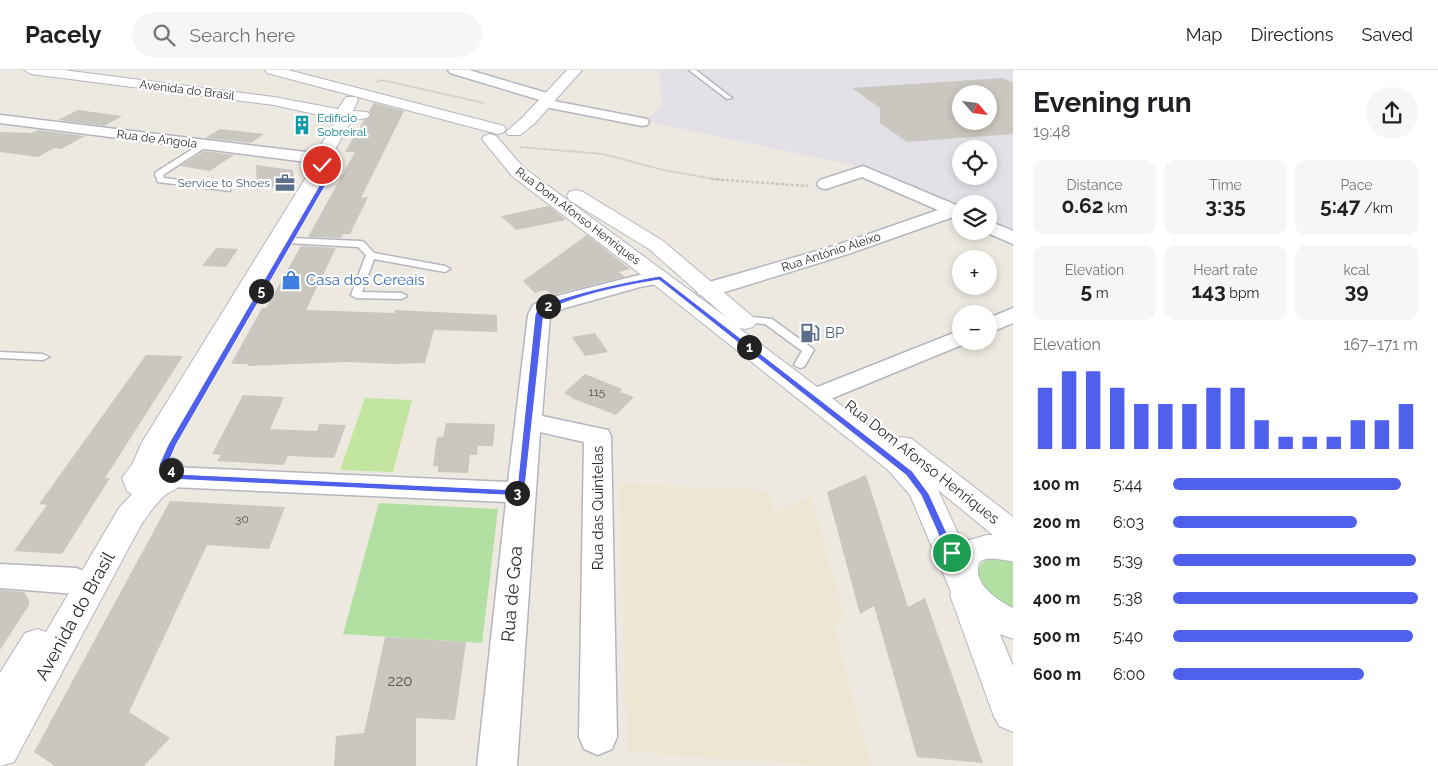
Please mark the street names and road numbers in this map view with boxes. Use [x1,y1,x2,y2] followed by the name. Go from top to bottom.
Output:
[139,77,236,103] street label: Avenida do Brasil
[116,127,198,151] street label: Rua de Angola
[513,164,643,268] street label: Rua Dom Afonso Henriques
[780,229,882,275] street label: Rua António Aleixo
[841,396,1003,528] street label: Rua Dom Afonso Henriques
[589,446,607,570] street label: Rua das Quintelas
[497,545,526,643] street label: Rua de Goa
[31,548,119,684] street label: Avenida do Brasil

